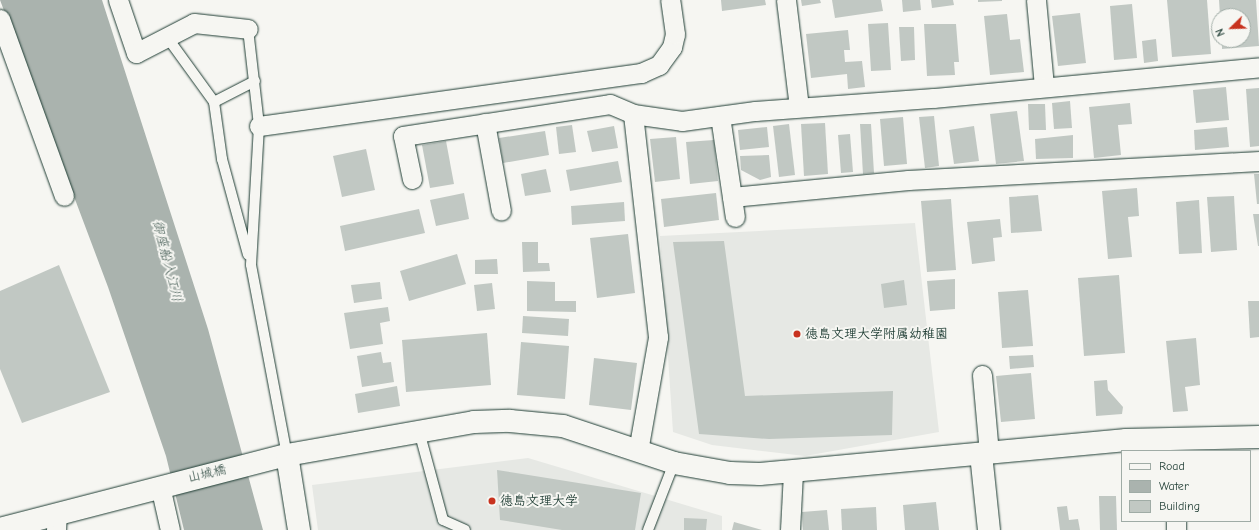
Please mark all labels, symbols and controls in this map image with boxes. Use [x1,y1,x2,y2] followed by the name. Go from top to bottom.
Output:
[1211,8,1251,48] north arrow
[1213,27,1228,38] text: N
[149,218,185,304] water label: 御座船入江川
[805,326,948,342] place label: 徳島文理大学附属幼稚園
[792,329,802,339] marker: 徳島文理大学附属幼稚園
[1121,450,1251,522] legend
[1159,459,1185,473] text: Road
[186,462,228,486] street label: 山城橋
[1159,479,1189,493] text: Water
[500,493,578,509] place label: 徳島文理大学
[487,496,497,506] marker: 徳島文理大学
[1159,499,1200,513] text: Building

